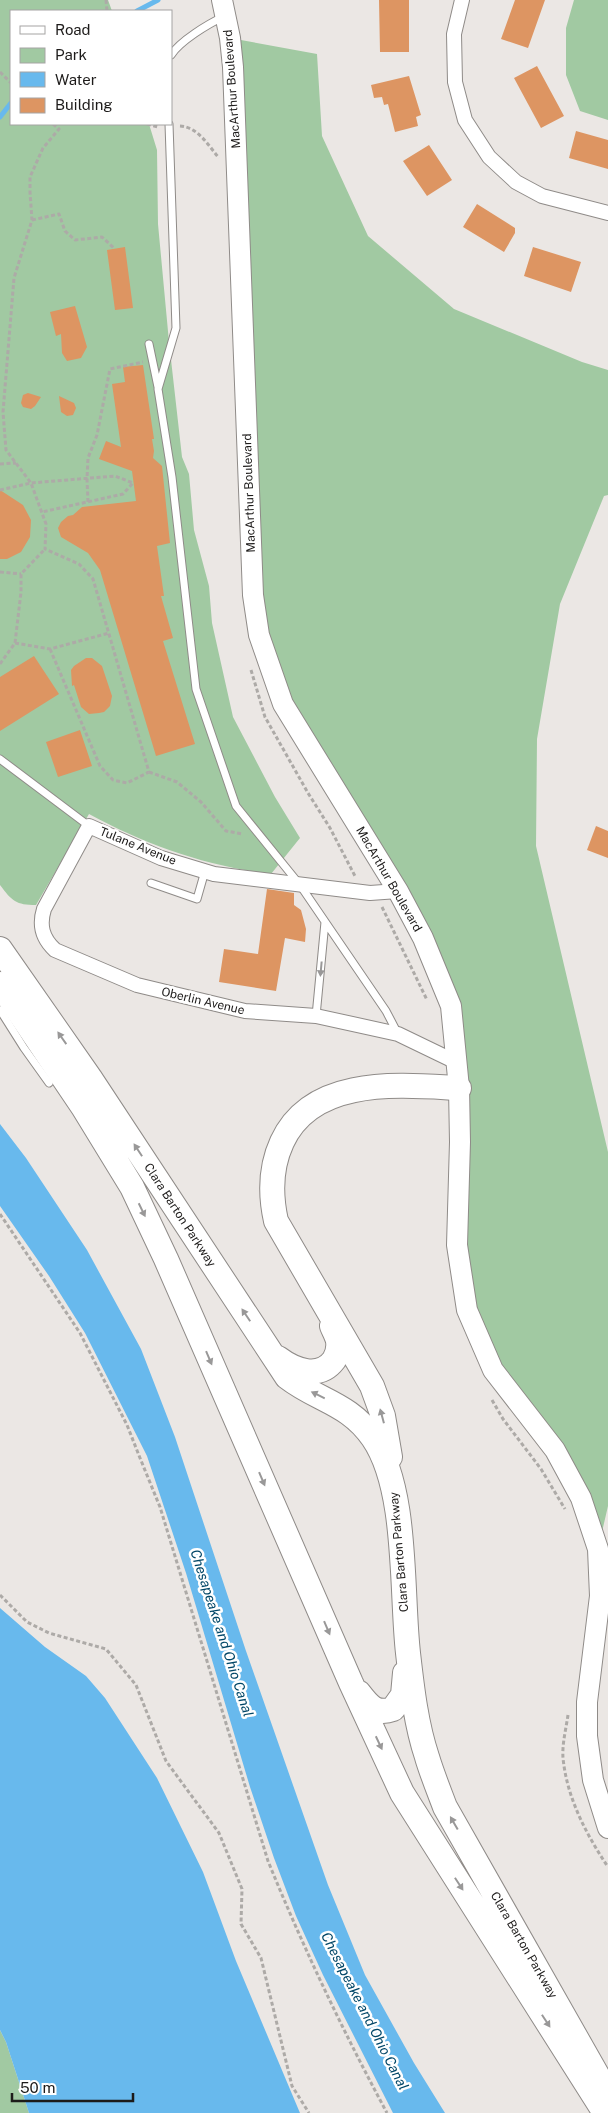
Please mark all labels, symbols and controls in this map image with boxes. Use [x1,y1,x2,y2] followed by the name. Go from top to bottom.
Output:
[10,10,172,125] legend
[55,21,91,38] text: Road
[221,29,243,149] street label: MacArthur Boulevard
[55,46,87,63] text: Park
[55,71,97,88] text: Water
[55,96,113,113] text: Building
[240,433,258,553] street label: MacArthur Boulevard
[98,824,179,868] street label: Tulane Avenue
[353,824,425,934] street label: MacArthur Boulevard
[316,961,324,977] one-way arrow
[160,985,246,1017] street label: Oberlin Avenue
[57,1031,67,1045] one-way arrow
[133,1144,142,1157] one-way arrow
[141,1161,219,1270] street label: Clara Barton Parkway
[138,1202,147,1217] one-way arrow
[241,1308,251,1322] one-way arrow
[206,1351,214,1365] one-way arrow
[311,1391,325,1399] one-way arrow
[378,1409,386,1424] one-way arrow
[258,1472,266,1486] one-way arrow
[387,1491,411,1613] street label: Clara Barton Parkway
[187,1547,257,1719] water label: Chesapeake and Ohio Canal
[323,1621,331,1635] one-way arrow
[375,1736,383,1750] one-way arrow
[450,1816,458,1830] one-way arrow
[454,1878,463,1891] one-way arrow
[488,1889,561,2001] street label: Clara Barton Parkway
[318,1929,412,2093] water label: Chesapeake and Ohio Canal
[542,2015,551,2028] one-way arrow
[12,2070,134,2102] scale bar
[20,2079,55,2096] text: 50 m

